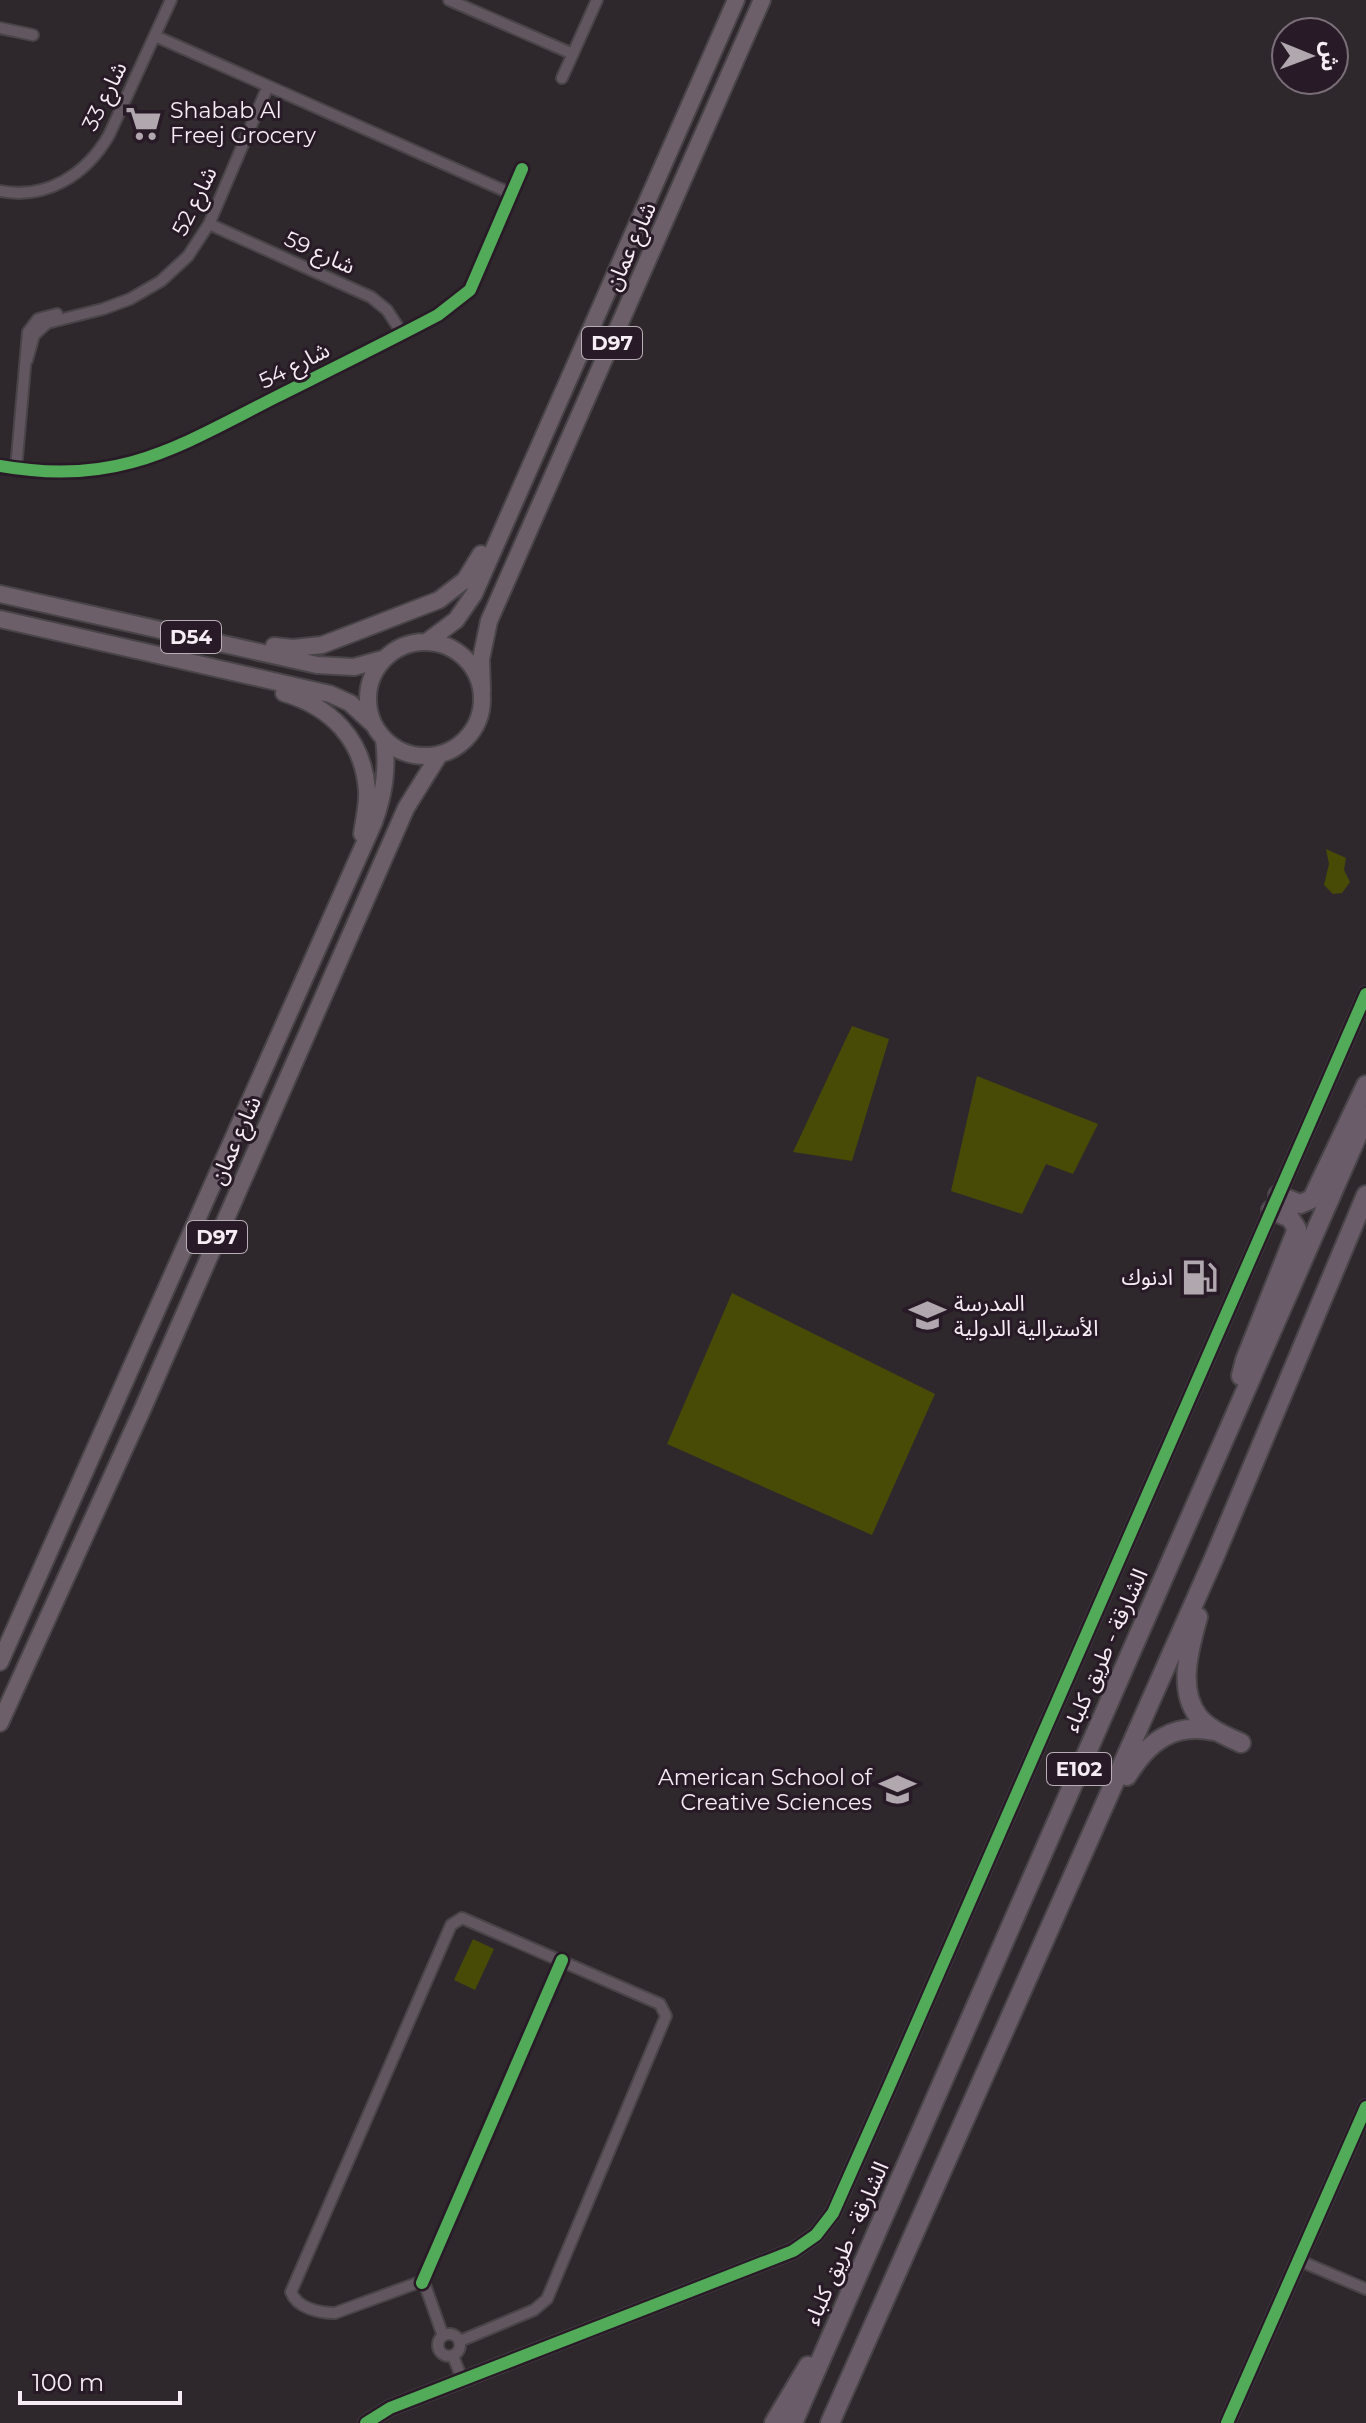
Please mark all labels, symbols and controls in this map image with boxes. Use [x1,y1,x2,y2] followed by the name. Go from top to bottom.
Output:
[1270,16,1350,96] north arrow
[1316,41,1343,72] text: ش
[76,57,135,136] street label: شارع 33
[170,97,316,149] place label: Shabab Al Freej Grocery
[125,104,163,142] supermarket icon: Shabab Al Freej Grocery
[166,162,225,241] street label: شارع 52
[599,198,665,296] street label: شارع عمان
[279,225,359,283] street label: شارع 59
[582,327,642,359] road number: D97
[254,336,335,397] street label: شارع 54
[161,621,221,653] road number: D54
[204,1092,270,1190] street label: شارع عمان
[187,1221,247,1253] road number: D97
[1180,1258,1218,1296] fuel station icon: ادنوك
[1122,1264,1173,1291] place label: ادنوك
[954,1290,1098,1342] place label: المدرسة الأسترالية الدولية
[909,1297,947,1335] school or university icon: المدرسة الأسترالية الدولية
[1057,1564,1154,1736] street label: الشارقة - طريق كلباء
[1047,1753,1111,1785] road number: E102
[658,1764,874,1816] place label: American School of Creative Sciences
[879,1771,917,1809] school or university icon: American School of Creative Sciences
[798,2157,895,2329] street label: الشارقة - طريق كلباء
[20,2355,180,2405] scale bar
[32,2368,104,2397] text: 100 m

